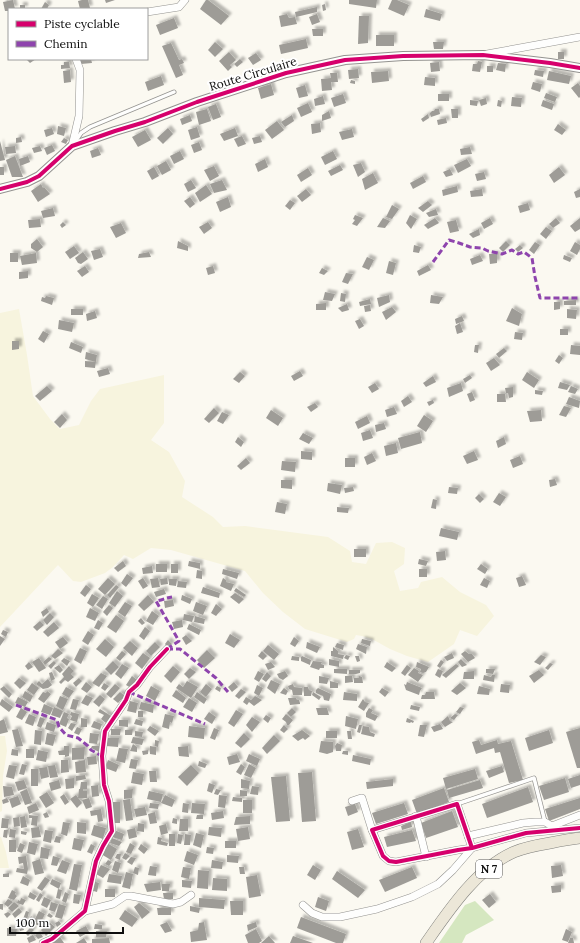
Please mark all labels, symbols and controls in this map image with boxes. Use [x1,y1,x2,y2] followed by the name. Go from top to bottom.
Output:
[8,8,148,60] legend
[44,16,120,31] text: Piste cyclable
[44,36,87,51] text: Chemin
[207,53,299,94] street label: Route Circulaire
[476,860,502,878] road number: N 7
[10,909,123,935] scale bar
[16,915,49,930] text: 100 m

